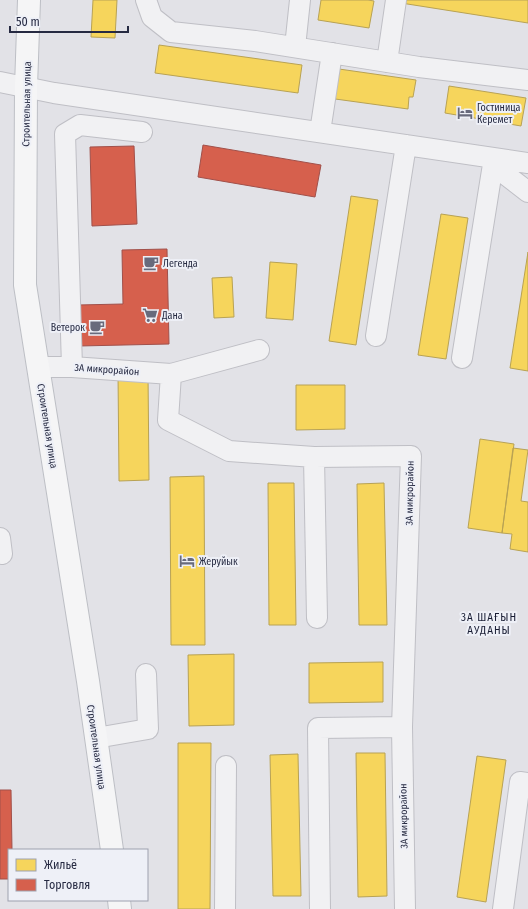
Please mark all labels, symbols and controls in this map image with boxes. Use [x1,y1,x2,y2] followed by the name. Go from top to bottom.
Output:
[10,8,128,34] scale bar
[16,15,40,29] text: 50 m
[20,61,34,147] street label: Строительная улица
[477,102,521,126] place label: Гостиница Керемет
[456,104,474,122] hotel icon: Гостиница Керемет
[142,254,160,272] cafe icon: Легенда
[163,258,198,270] place label: Легенда
[141,306,159,324] supermarket icon: Дана
[161,310,183,322] place label: Дана
[88,318,106,336] cafe icon: Ветерок
[51,322,85,334] place label: Ветерок
[74,362,140,378] street label: 3А микрорайон
[34,383,60,469] street label: Строительная улица
[403,460,417,526] street label: 3А микрорайон
[178,552,196,570] hotel icon: Жеруйык
[199,556,238,568] place label: Жеруйык
[461,611,517,637] district label: 3А ШАҒЫН АУДАНЫ
[84,704,108,790] street label: Строительная улица
[397,783,411,849] street label: 3А микрорайон
[8,849,148,901] legend
[44,858,77,872] text: Жильё
[44,878,90,892] text: Торговля

